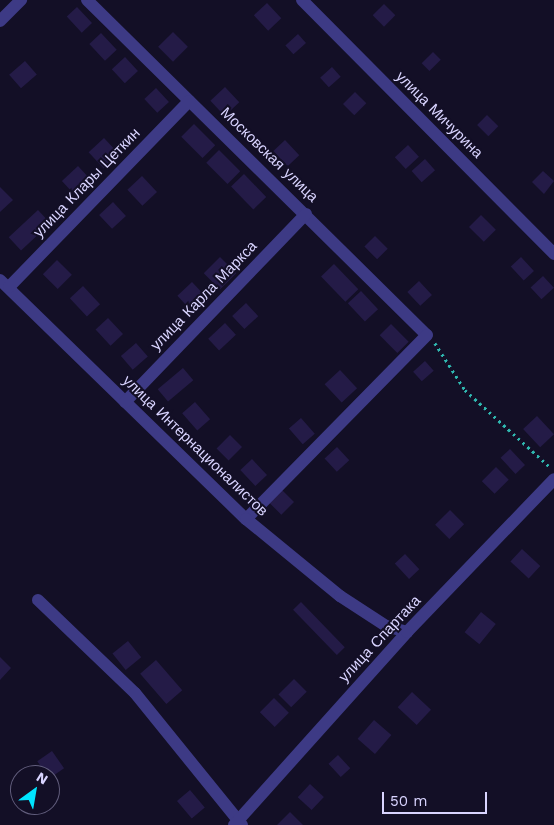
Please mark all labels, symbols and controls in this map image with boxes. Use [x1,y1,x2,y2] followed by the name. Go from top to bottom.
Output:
[392,68,486,162] street label: улица Мичурина
[216,104,322,206] street label: Московская улица
[30,124,144,242] street label: улица Клары Цеткин
[147,237,261,355] street label: улица Карла Маркса
[119,372,271,520] street label: улица Интернационалистов
[335,592,425,686] street label: улица Спартака
[10,765,60,815] north arrow
[34,769,51,788] text: N
[384,782,489,814] scale bar
[390,792,427,810] text: 50 m

